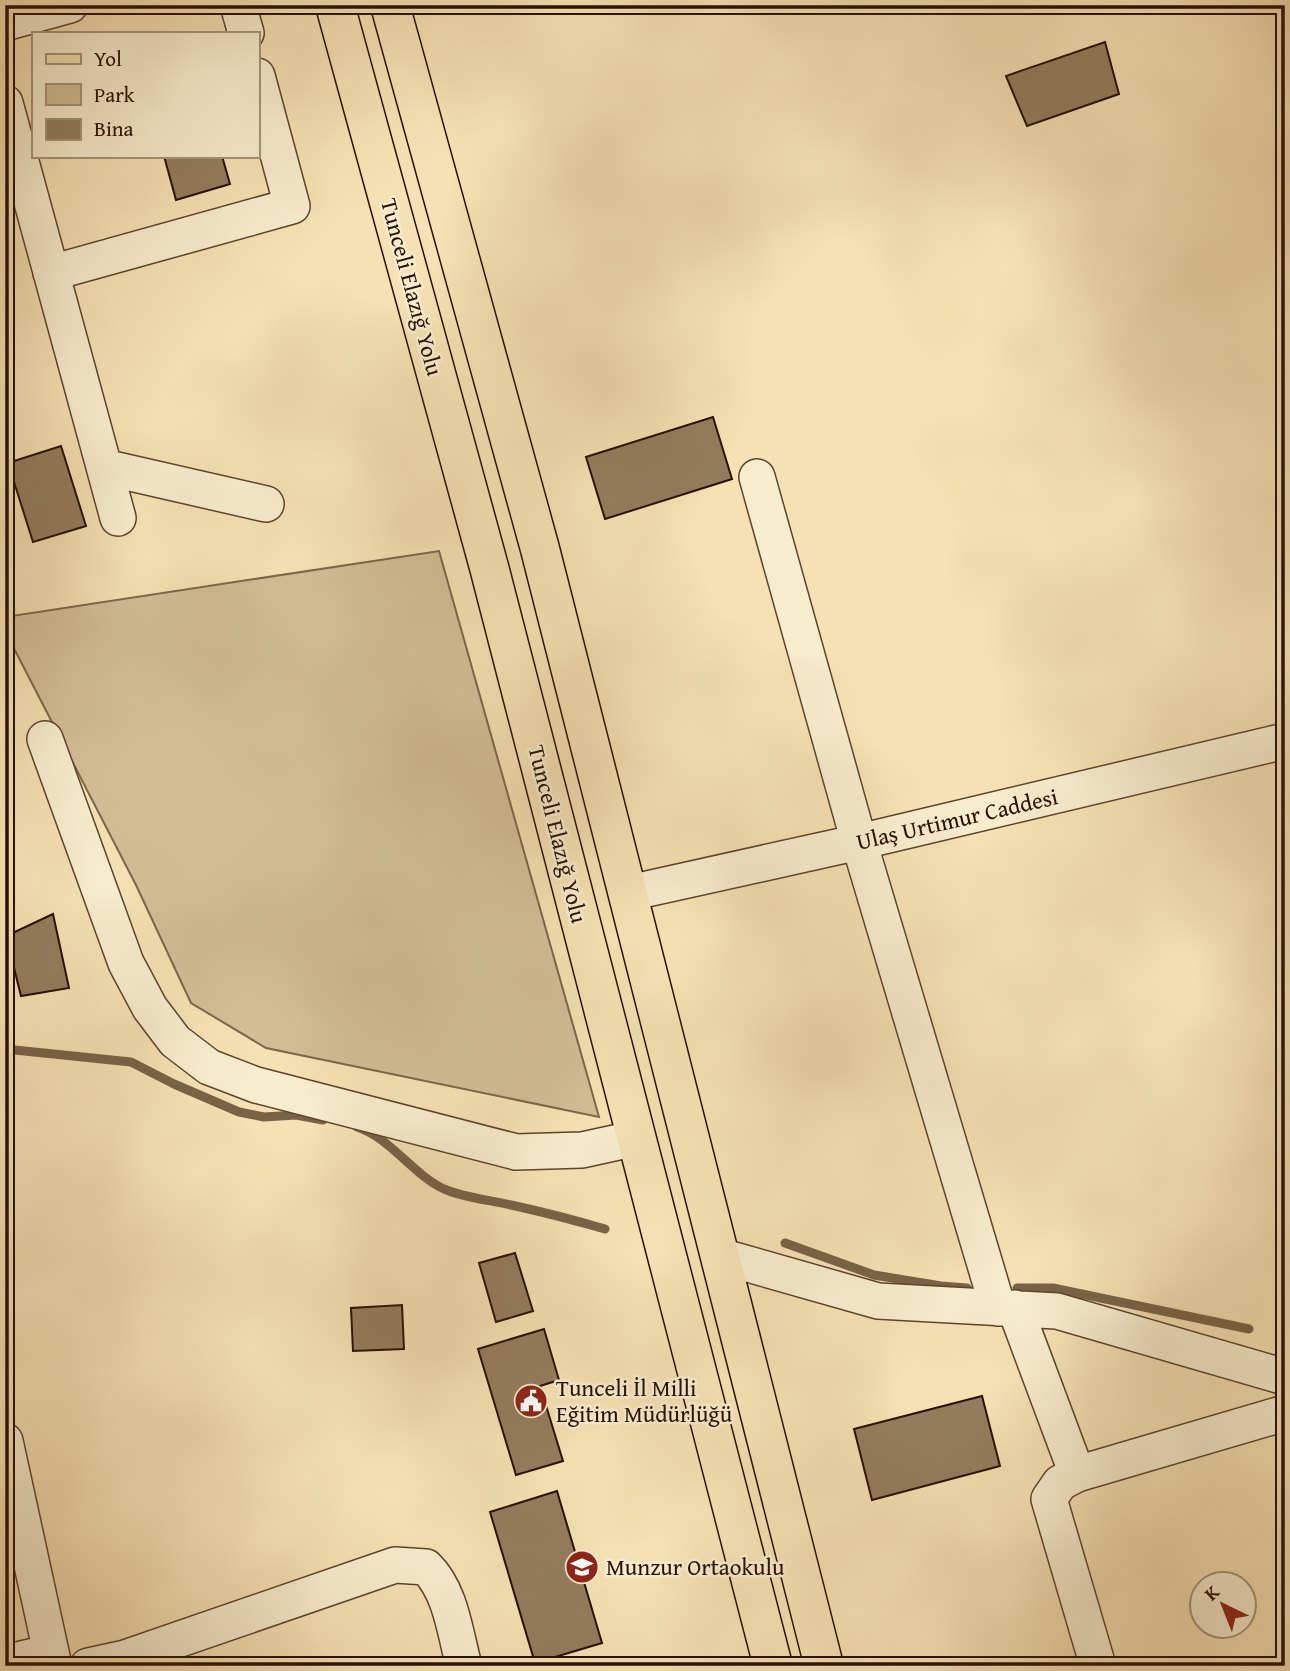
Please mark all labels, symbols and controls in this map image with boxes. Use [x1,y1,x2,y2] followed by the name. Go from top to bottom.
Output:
[32,32,259,158] legend
[94,43,122,74] text: Yol
[94,79,135,110] text: Park
[94,113,134,144] text: Bina
[373,195,452,380] street label: Tunceli Elazığ Yolu
[520,741,597,927] street label: Tunceli Elazığ Yolu
[853,779,1061,858] street label: Ulaş Urtimur Caddesi
[556,1371,733,1430] place label: Tunceli İl Milli Eğitim Müdürlüğü
[512,1382,550,1420] public building icon: Tunceli İl Milli Eğitim Müdürlüğü
[563,1548,601,1586] school or university icon: Munzur Ortaokulu
[606,1550,785,1583] place label: Munzur Ortaokulu
[1188,1570,1258,1640] north arrow
[1197,1578,1225,1607] text: K

